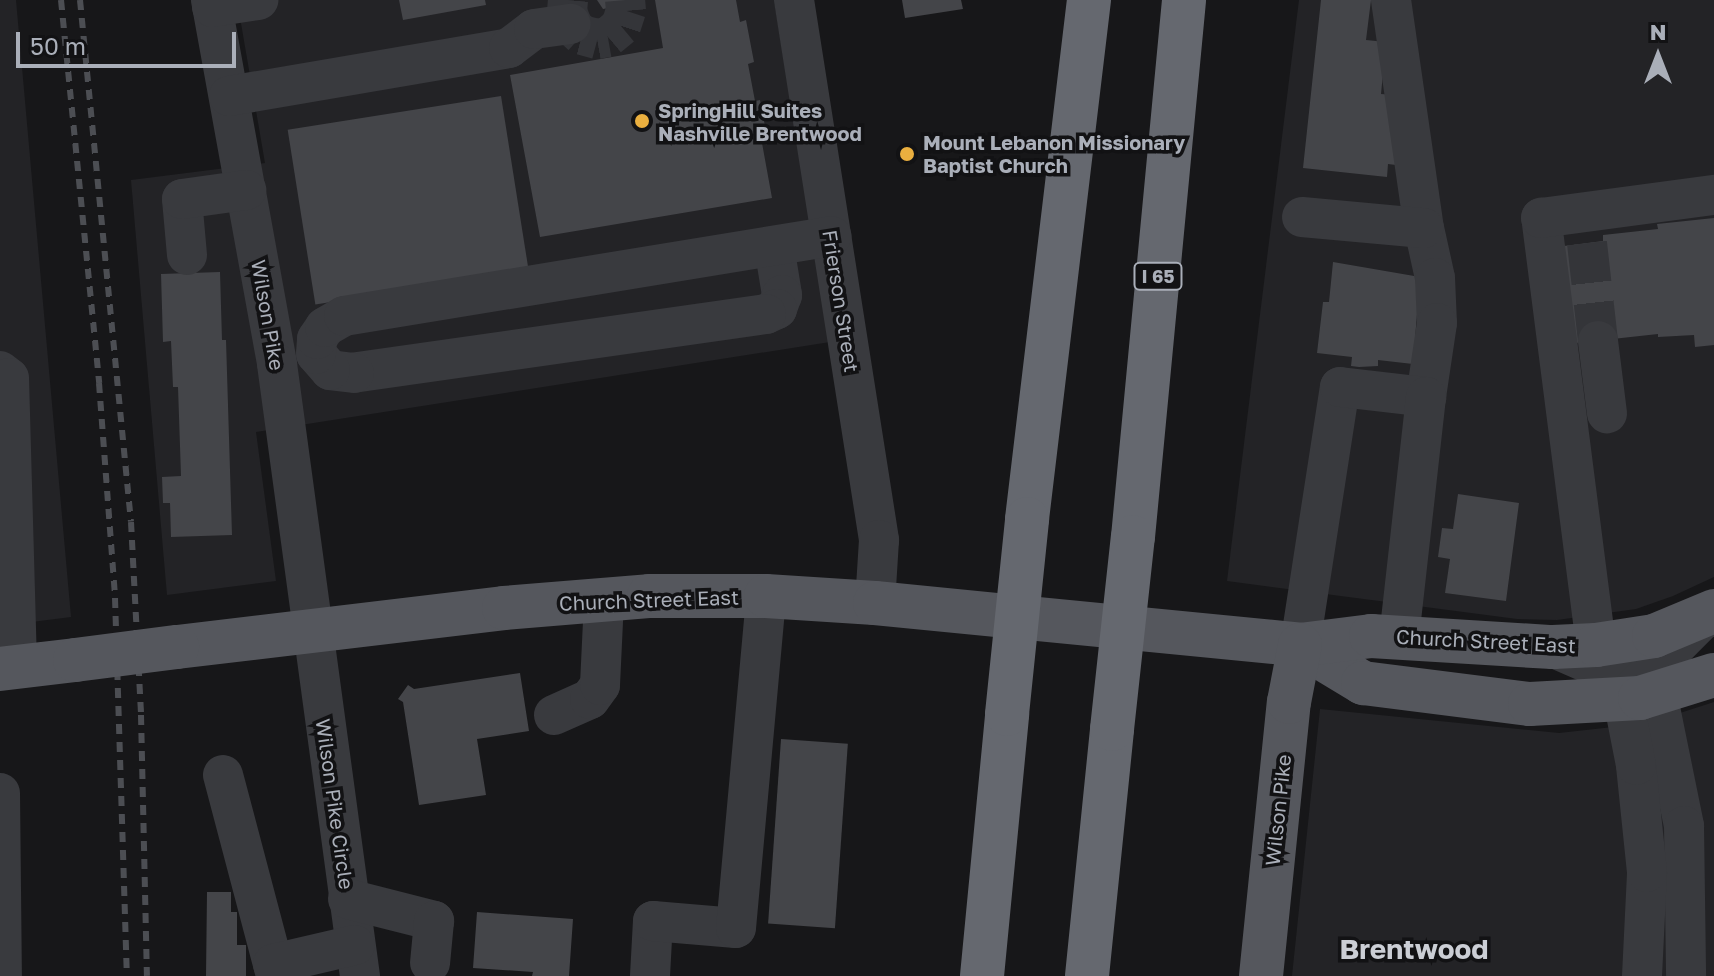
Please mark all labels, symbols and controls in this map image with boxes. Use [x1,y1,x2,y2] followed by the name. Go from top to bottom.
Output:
[20,16,240,66] scale bar
[1618,16,1698,96] north arrow
[1650,18,1666,45] text: N
[30,31,86,60] text: 50 m
[658,98,862,145] place label: SpringHill Suites Nashville Brentwood
[633,112,651,130] marker: SpringHill Suites Nashville Brentwood
[923,130,1185,177] place label: Mount Lebanon Missionary Baptist Church
[898,145,916,163] marker: Mount Lebanon Missionary Baptist Church
[818,228,864,374] street label: Frierson Street
[246,258,290,372] street label: Wilson Pike
[1132,262,1184,290] road number: I 65
[559,585,739,615] street label: Church Street East
[1396,624,1576,658] street label: Church Street East
[311,717,359,891] street label: Wilson Pike Circle
[1260,753,1296,867] street label: Wilson Pike
[1339,932,1489,966] district label: Brentwood

